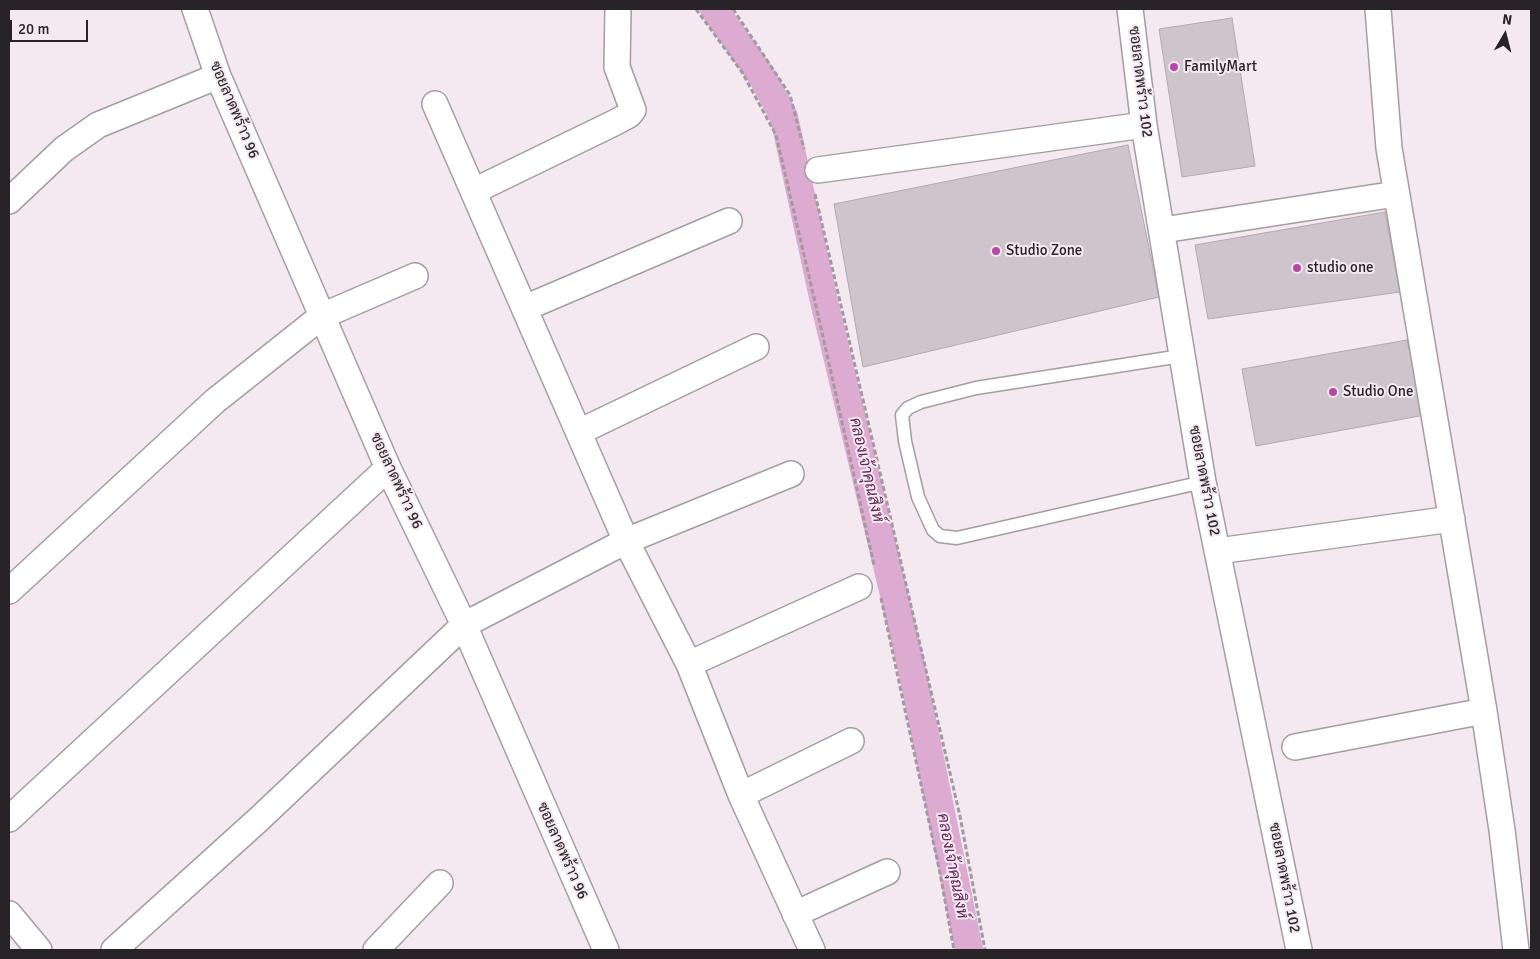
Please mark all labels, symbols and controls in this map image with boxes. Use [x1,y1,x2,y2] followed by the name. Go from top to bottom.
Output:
[12,10,90,42] scale bar
[1480,10,1530,60] north arrow
[1501,11,1513,29] text: N
[18,20,49,38] text: 20 m
[1124,25,1156,139] street label: ซอยลาดพร้าว 102
[1184,58,1257,76] place label: FamilyMart
[205,59,263,161] street label: ซอยลาดพร้าว 96
[1168,61,1180,73] marker: FamilyMart
[1006,242,1082,260] place label: Studio Zone
[990,245,1002,257] marker: Studio Zone
[1307,259,1374,277] place label: studio one
[1291,262,1303,274] marker: studio one
[1343,383,1413,401] place label: Studio One
[1327,386,1339,398] marker: Studio One
[845,416,887,524] water label: คลองเจ้าคุณสิงห์
[1184,424,1224,538] street label: ซอยลาดพร้าว 102
[366,430,426,532] street label: ซอยลาดพร้าว 96
[533,800,591,902] street label: ซอยลาดพร้าว 96
[932,812,972,920] water label: คลองเจ้าคุณสิงห์
[1264,821,1304,935] street label: ซอยลาดพร้าว 102

